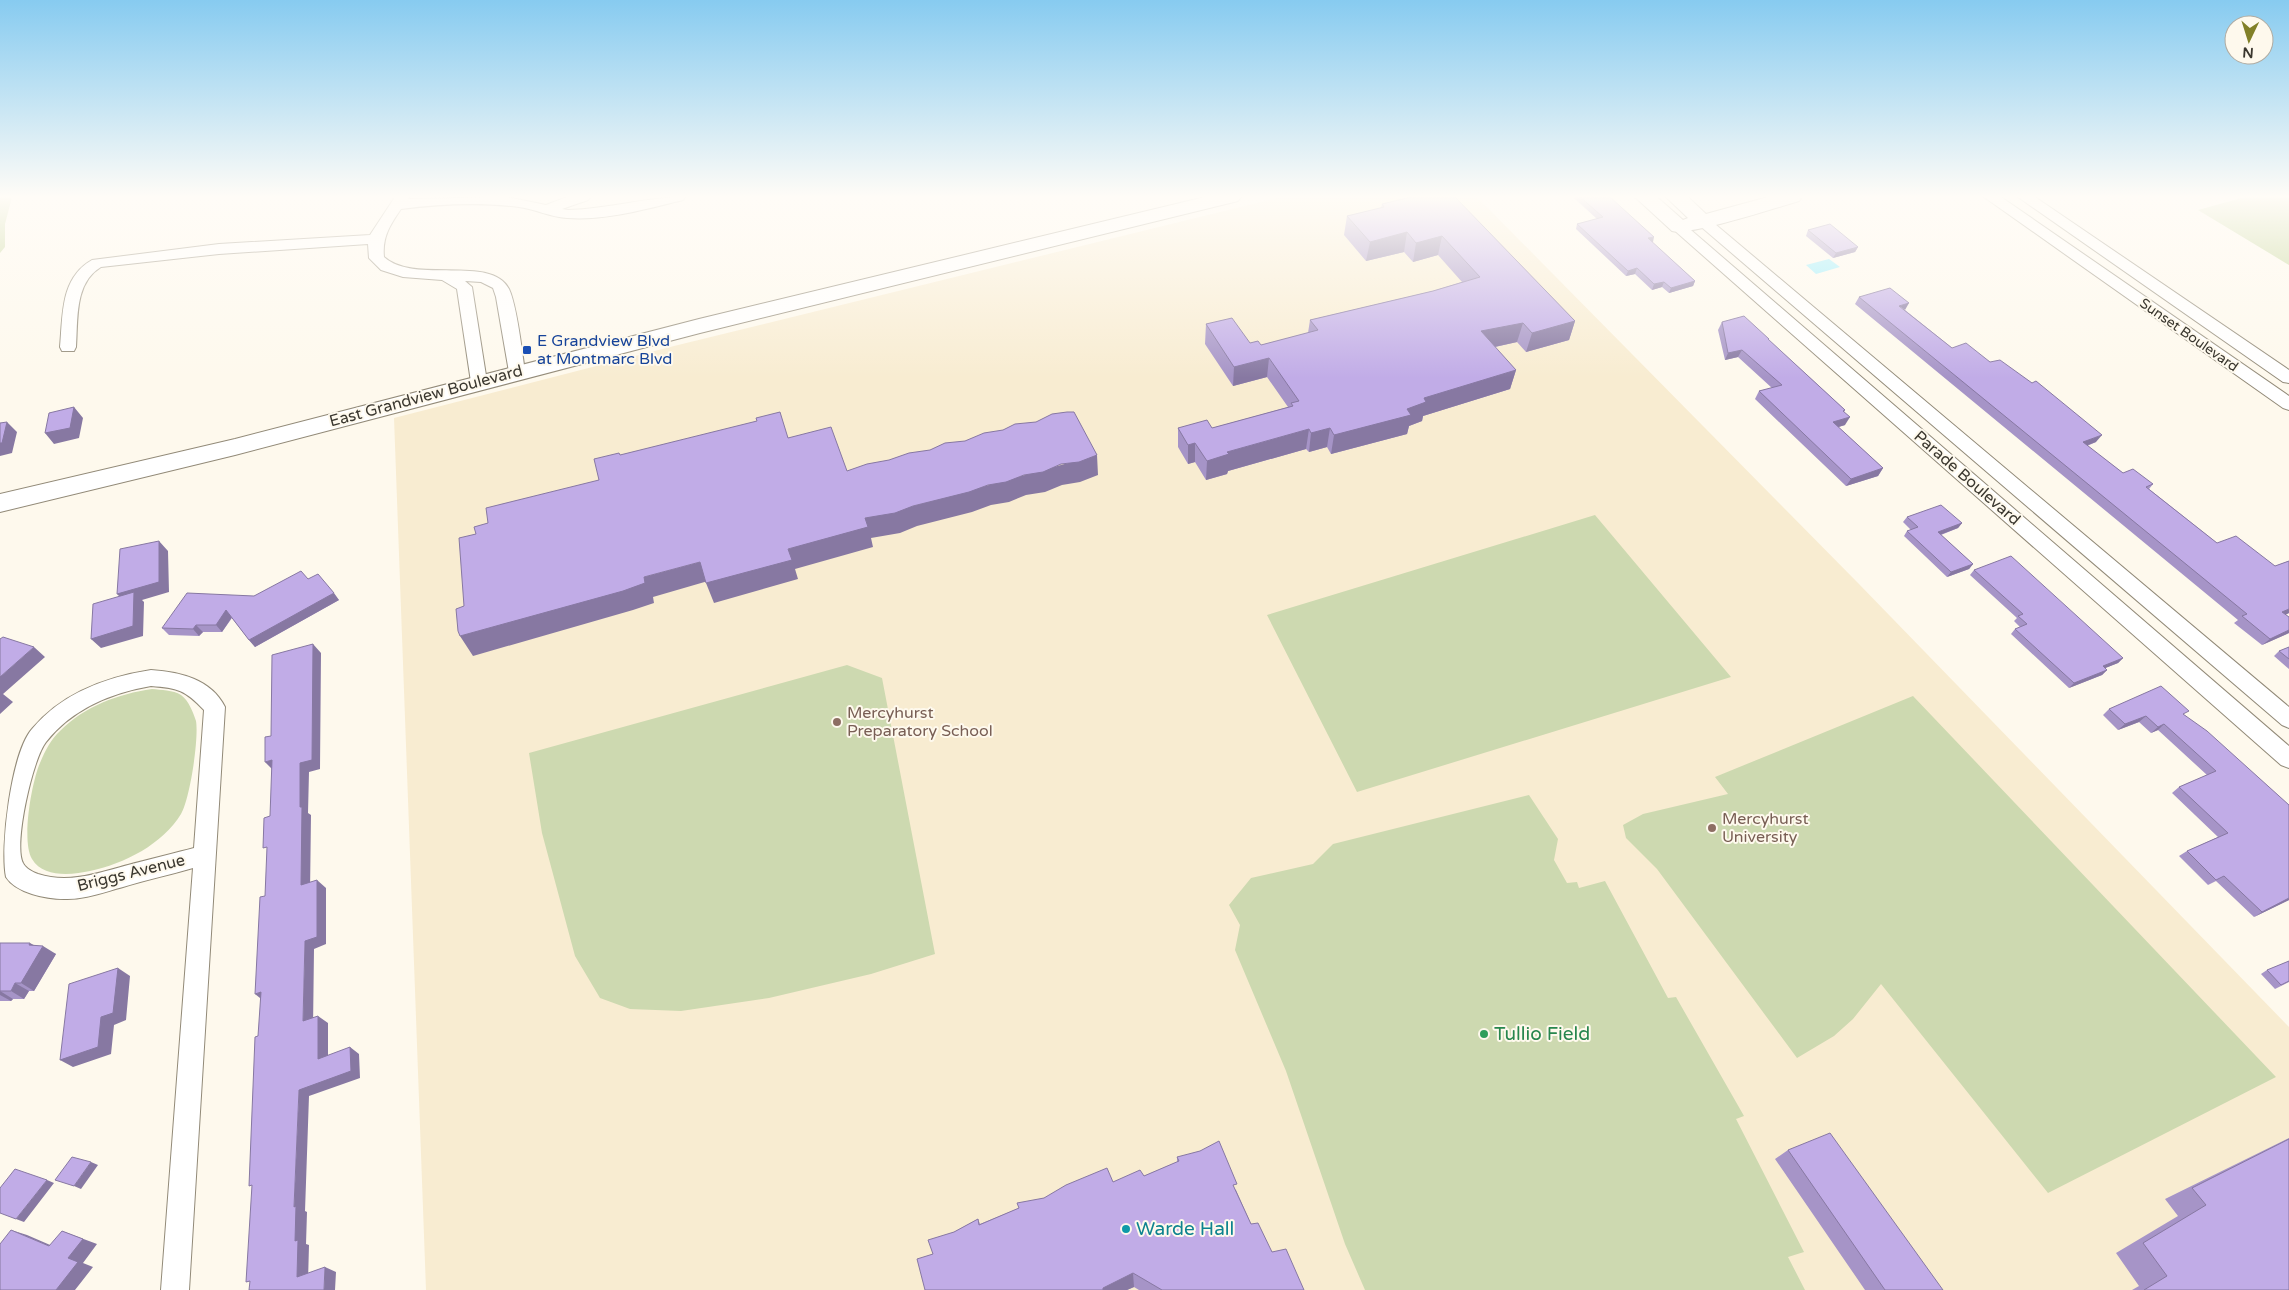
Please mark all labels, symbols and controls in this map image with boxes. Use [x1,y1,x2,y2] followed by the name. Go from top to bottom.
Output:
[2224,15,2274,65] north arrow
[2242,44,2254,61] text: N
[2136,295,2242,375] street label: Sunset Boulevard
[537,331,672,369] place label: E Grandview Blvd at Montmarc Blvd
[521,344,533,356] marker: E Grandview Blvd at Montmarc Blvd
[327,361,525,431] street label: East Grandview Boulevard
[1910,426,2024,530] street label: Parade Boulevard
[847,703,993,741] place label: Mercyhurst Preparatory School
[831,716,843,728] marker: Mercyhurst Preparatory School
[1722,809,1809,847] place label: Mercyhurst University
[1706,822,1718,834] marker: Mercyhurst University
[75,850,187,896] street label: Briggs Avenue
[1494,1023,1590,1045] place label: Tullio Field
[1478,1028,1490,1040] marker: Tullio Field
[1136,1218,1234,1240] place label: Warde Hall
[1120,1223,1132,1235] marker: Warde Hall

